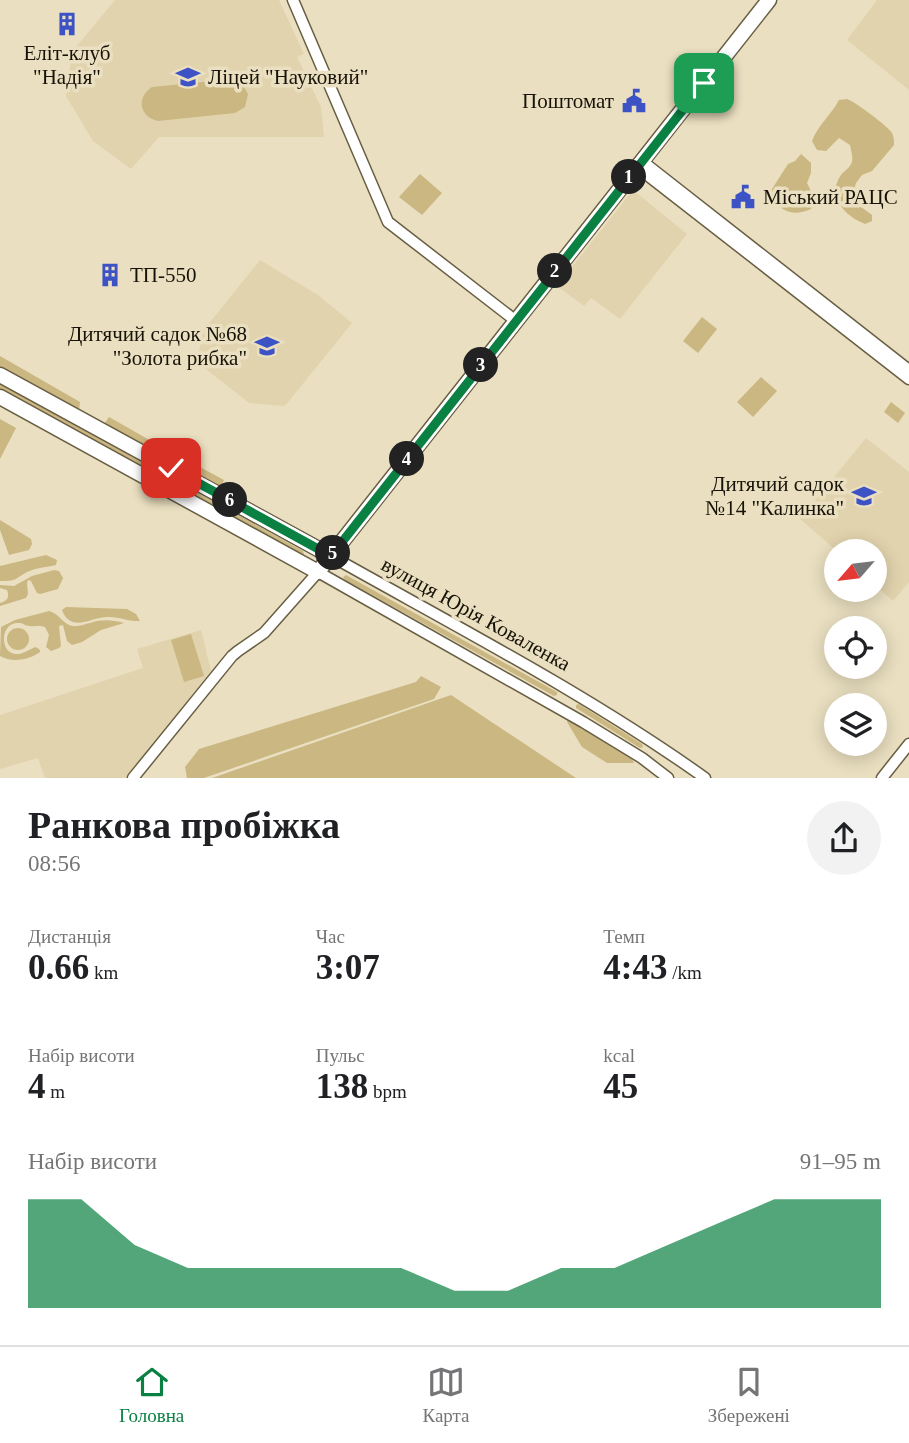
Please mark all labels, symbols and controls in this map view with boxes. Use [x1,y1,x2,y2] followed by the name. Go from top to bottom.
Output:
[53,10,81,38] building icon: Еліт-клуб "Надія"
[24,41,110,89] place label: Еліт-клуб "Надія"
[674,53,734,113] pin
[174,63,202,91] school or university icon: Ліцей "Науковий"
[685,64,723,102] icon: arrive
[208,65,368,89] place label: Ліцей "Науковий"
[620,87,648,115] public building icon: Поштомат
[522,89,614,113] place label: Поштомат
[612,160,646,194] pin: 1
[624,166,633,187] text: 1
[729,183,757,211] public building icon: Міський РАЦС
[763,185,898,209] place label: Міський РАЦС
[538,254,572,288] pin: 2
[550,260,559,281] text: 2
[96,261,124,289] building icon: ТП-550
[130,263,197,287] place label: ТП-550
[68,322,247,370] place label: Дитячий садок №68 "Золота рибка"
[253,332,281,360] school or university icon: Дитячий садок №68 "Золота рибка"
[463,348,498,382] pin: 3
[476,354,485,375] text: 3
[141,438,201,498] pin
[390,442,424,476] pin: 4
[402,448,411,469] text: 4
[152,449,190,487] icon: check
[705,472,845,520] place label: Дитячий садок №14 "Калинка"
[212,482,247,518] pin: 6
[850,482,878,510] school or university icon: Дитячий садок №14 "Калинка"
[225,489,234,510] text: 6
[316,536,350,570] pin: 5
[824,539,887,602] north arrow
[824,539,887,756] map controls
[328,542,337,563] text: 5
[377,552,575,676] street label: вулиця Юрія Коваленка
[824,616,887,679] button: locate
[824,693,887,756] button: layers
[807,801,881,875] button: share
[28,804,340,846] text: Ранкова пробіжка
[28,851,80,876] text: 08:56
[28,926,111,947] text: Дистанція
[316,926,345,947] text: Час
[603,926,645,947] text: Темп
[28,948,89,987] text: 0.66
[316,948,380,987] text: 3:07
[603,948,667,987] text: 4:43
[89,962,118,983] text: km
[667,962,702,983] text: /km
[28,1045,135,1066] text: Набір висоти
[316,1045,365,1066] text: Пульс
[603,1045,635,1066] text: kcal
[28,1067,46,1106] text: 4
[316,1067,368,1106] text: 138
[603,1067,638,1106] text: 45
[46,1081,65,1102] text: m
[368,1081,407,1102] text: bpm
[28,1149,157,1174] text: Набір висоти
[800,1149,881,1174] text: 91–95 m
[119,1363,184,1427] tab: Головна
[422,1363,470,1427] tab: Карта
[708,1363,790,1427] tab: Збережені

